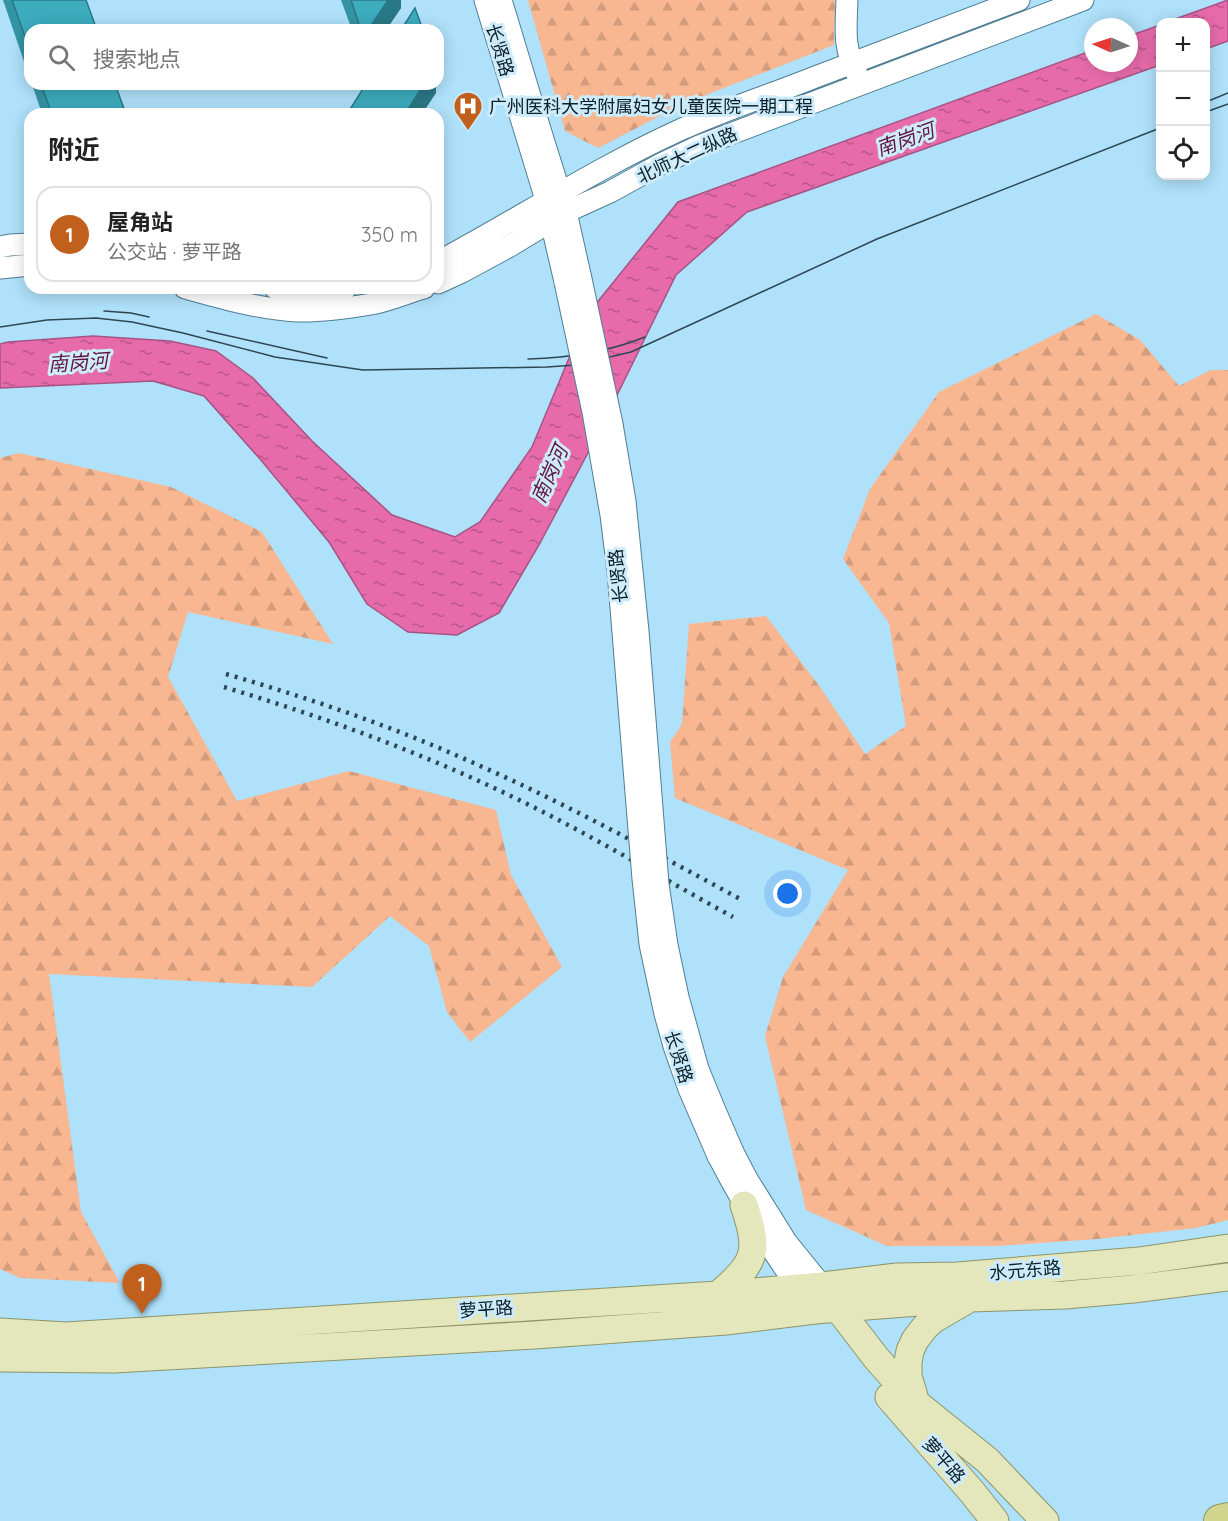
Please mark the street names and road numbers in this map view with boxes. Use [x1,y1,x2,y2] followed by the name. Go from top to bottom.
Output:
[481,21,519,79] street label: 长贤路
[633,122,741,188] street label: 北师大二纵路
[604,548,632,604] street label: 长贤路
[660,1028,698,1086] street label: 长贤路
[988,1255,1062,1285] street label: 水元东路
[458,1296,514,1322] street label: 萝平路
[918,1432,970,1488] street label: 萝平路

